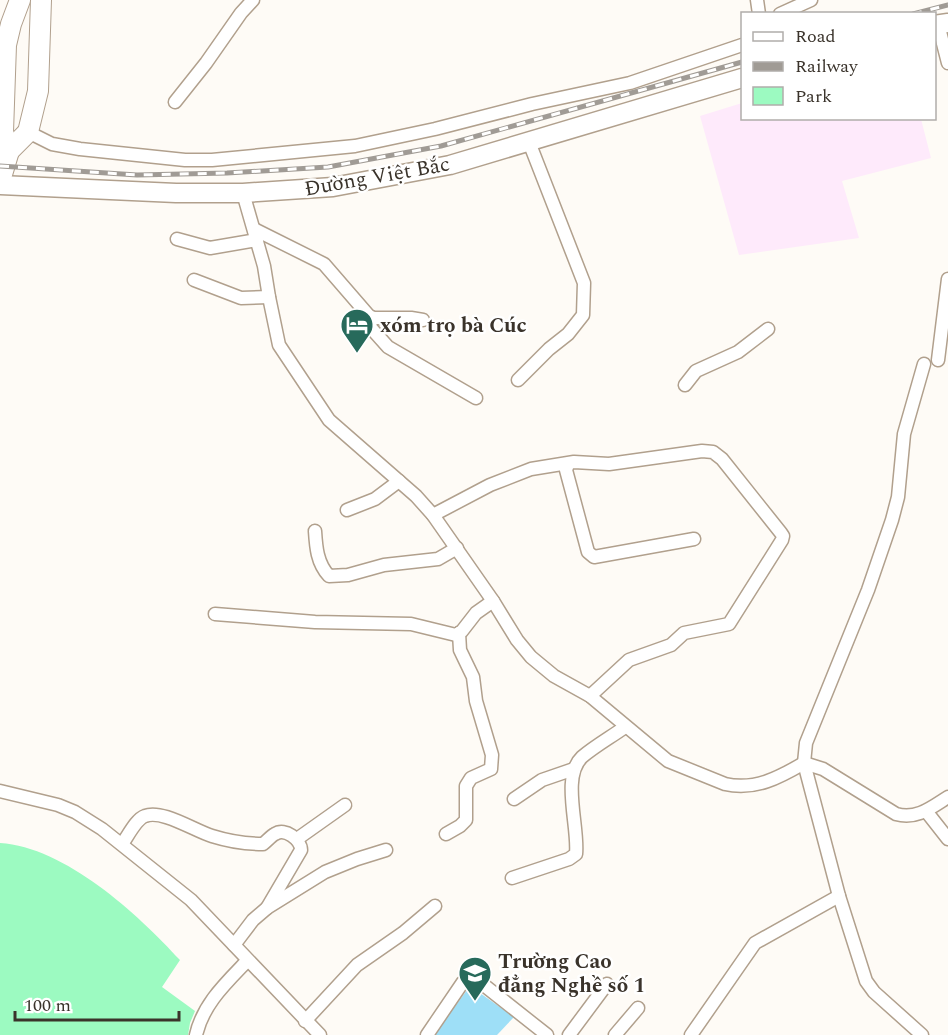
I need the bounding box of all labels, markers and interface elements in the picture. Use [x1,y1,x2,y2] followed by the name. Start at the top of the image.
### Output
[741,12,936,120] legend
[795,23,836,50] text: Road
[795,53,859,80] text: Railway
[795,83,832,110] text: Park
[302,148,453,206] street label: Đường Việt Bắc
[339,307,375,354] hotel icon: xóm trọ bà Cúc
[380,310,527,342] place label: xóm trọ bà Cúc
[498,946,645,1002] place label: Trường Cao đẳng Nghề số 1
[457,955,493,1002] school or university icon: Trường Cao đẳng Nghề số 1
[15,984,178,1022] scale bar
[24,992,71,1019] text: 100 m

